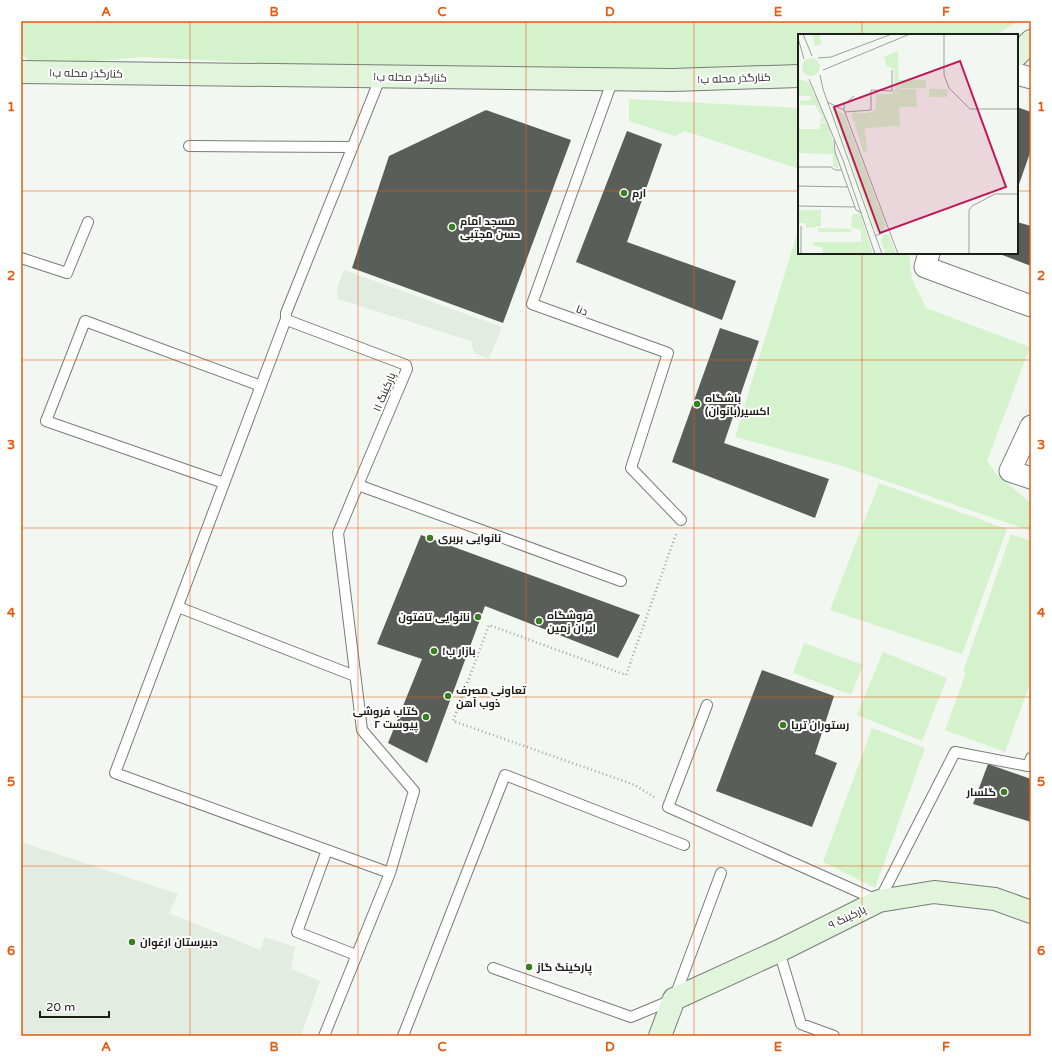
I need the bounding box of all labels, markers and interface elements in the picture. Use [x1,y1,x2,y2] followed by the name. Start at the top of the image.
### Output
[101,4,111,20] text: A
[269,4,279,20] text: B
[437,4,447,20] text: C
[605,4,615,20] text: D
[774,4,782,20] text: E
[942,4,950,20] text: F
[798,34,1018,254] inset map
[49,66,123,81] street label: کنارگذر محله ب۱
[373,70,447,85] street label: کنارگذر محله ب۱
[697,71,771,86] street label: کنارگذر محله ب۱
[7,99,15,115] text: 1
[1037,99,1045,115] text: 1
[632,187,646,201] place label: ارم
[619,188,629,198] marker: ارم
[460,215,520,241] place label: مسجد امام حسن مجتبی
[447,222,457,232] marker: مسجد امام حسن مجتبی
[7,268,15,284] text: 2
[1037,268,1045,284] text: 2
[574,302,589,319] street label: دنا
[370,371,398,414] street label: پارکینگ ۱۱
[705,392,770,419] place label: باشگاه اکسیر(بانوان)
[692,399,702,409] marker: باشگاه اکسیر(بانوان)
[7,437,15,453] text: 3
[1037,437,1045,453] text: 3
[438,532,501,546] place label: نانوایی بربری
[425,533,435,543] marker: نانوایی بربری
[7,605,16,621] text: 4
[1037,605,1046,621] text: 4
[547,609,596,635] place label: فروشگاه ایران زمین
[398,611,470,625] place label: نانوایی تافتون
[473,612,483,622] marker: نانوایی تافتون
[534,616,544,626] marker: فروشگاه ایران زمین
[442,645,476,658] place label: بازار ب۱
[429,646,439,656] marker: بازار ب۱
[456,684,527,711] place label: تعاونی مصرف ذوب آهن
[443,691,453,701] marker: تعاونی مصرف ذوب آهن
[353,705,418,733] place label: کتاب فروشی پیوست ۲
[421,712,431,722] marker: کتاب فروشی پیوست ۲
[791,719,849,733] place label: رستوران تریا
[778,720,788,730] marker: رستوران تریا
[7,774,15,790] text: 5
[1037,774,1045,790] text: 5
[965,786,996,799] place label: گلسار
[999,787,1009,797] marker: گلسار
[826,903,868,932] street label: پارکینگ ۹
[140,936,218,950] place label: دبیرستان ارغوان
[127,937,137,947] marker: دبیرستان ارغوان
[7,943,15,959] text: 6
[1037,943,1045,959] text: 6
[536,961,592,976] place label: پارکینگ گاز
[524,962,534,972] marker: پارکینگ گاز
[40,993,109,1019] scale bar
[46,1000,75,1014] text: 20 m
[101,1039,111,1055] text: A
[269,1039,279,1055] text: B
[437,1039,447,1055] text: C
[605,1039,615,1055] text: D
[774,1039,782,1055] text: E
[942,1039,950,1055] text: F

